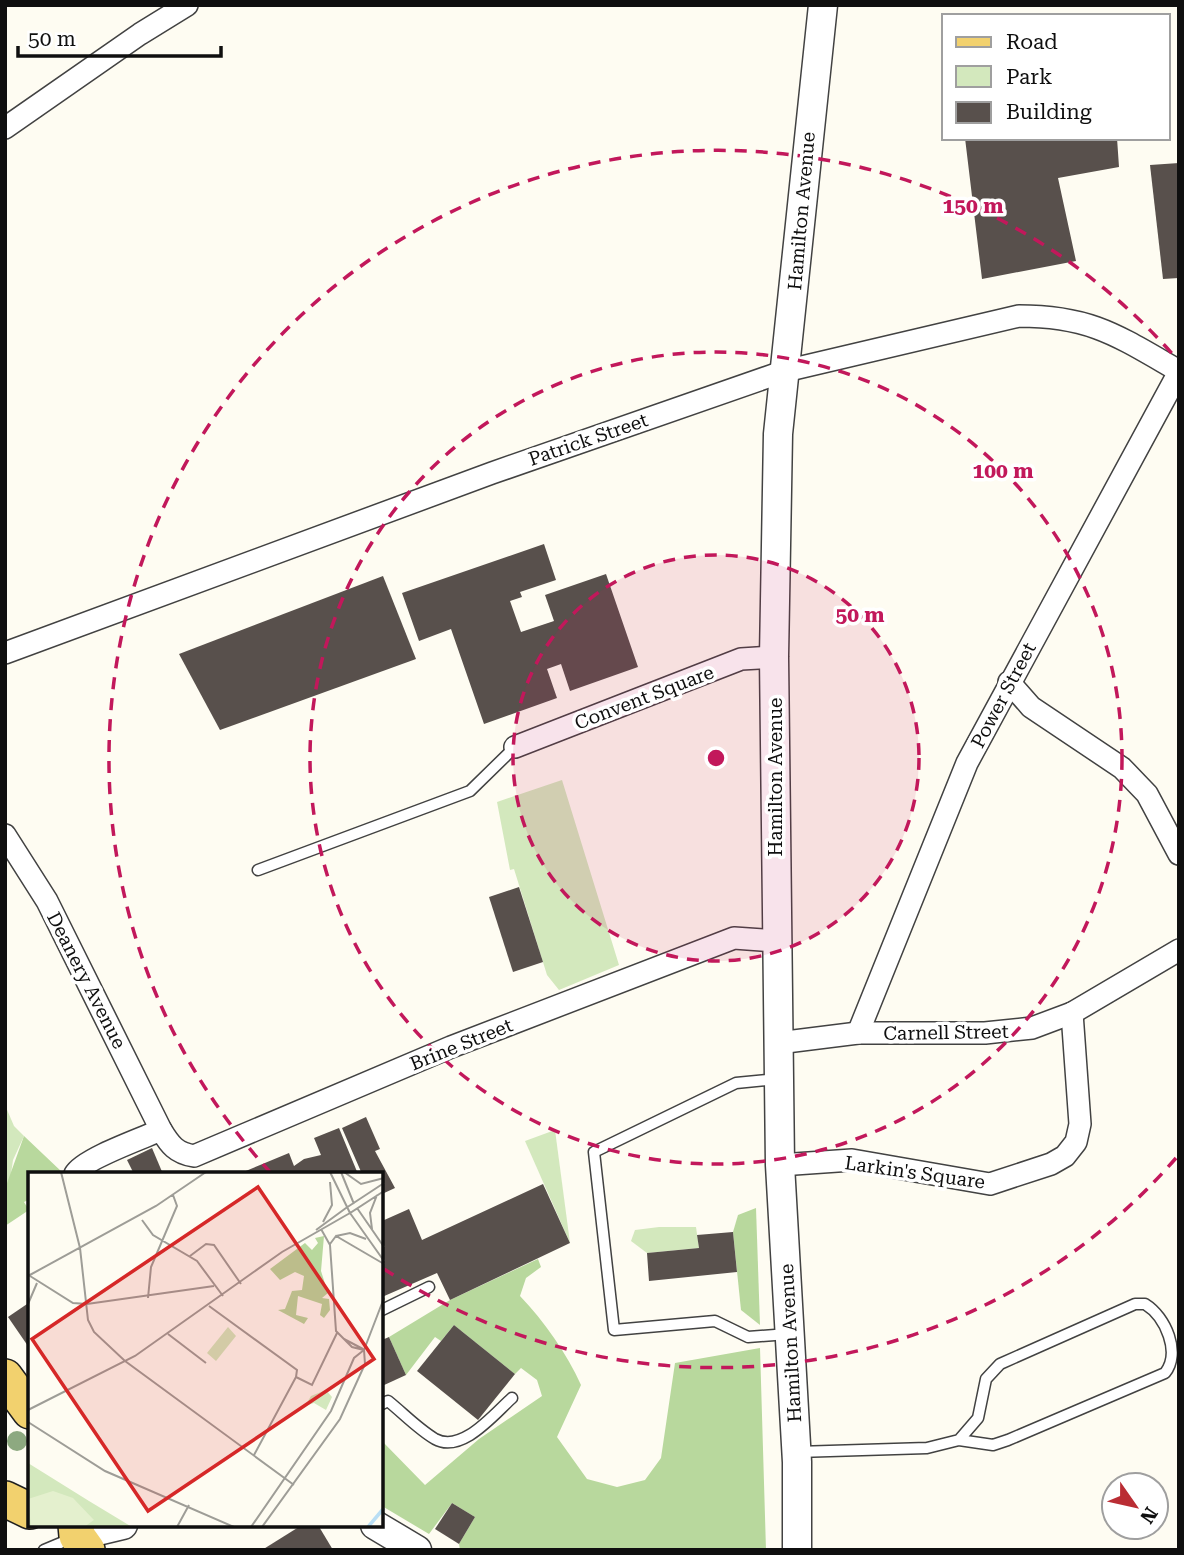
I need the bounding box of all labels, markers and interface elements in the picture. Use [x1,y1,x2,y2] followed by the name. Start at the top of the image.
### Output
[18,14,220,58] scale bar
[942,14,1170,140] legend
[28,27,76,51] text: 50 m
[1006,30,1058,54] text: Road
[1006,65,1052,89] text: Park
[1006,100,1092,124] text: Building
[783,131,820,291] street label: Hamilton Avenue
[943,194,1003,218] text: 150 m
[525,408,651,471] street label: Patrick Street
[973,459,1033,483] text: 100 m
[835,603,885,627] text: 50 m
[966,639,1041,752] street label: Power Street
[571,660,717,735] street label: Convent Square
[764,698,787,856] street label: Hamilton Avenue
[704,746,728,770] centre of rings
[42,908,131,1052] street label: Deanery Avenue
[407,1013,516,1075] street label: Brine Street
[883,1020,1009,1045] street label: Carnell Street
[843,1151,987,1194] street label: Larkin's Square
[28,1172,383,1527] inset map
[775,1263,806,1423] street label: Hamilton Avenue
[1100,1471,1170,1541] north arrow
[1135,1503,1162,1528] text: N

